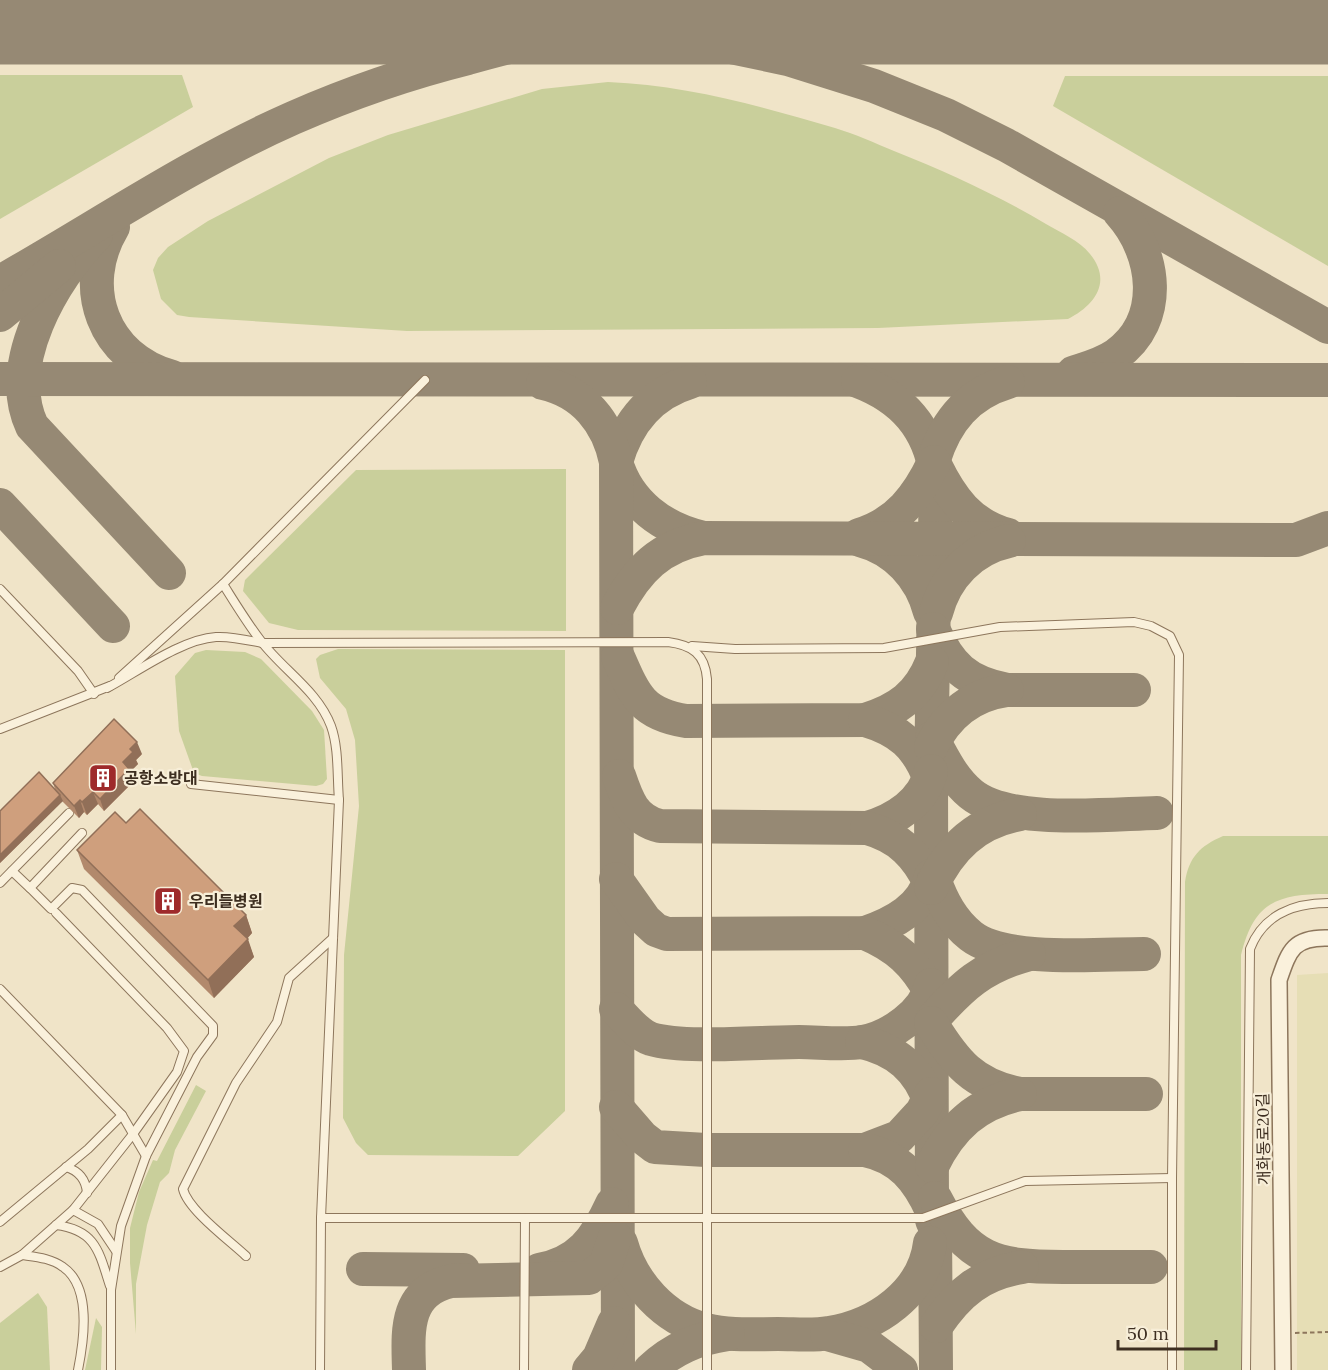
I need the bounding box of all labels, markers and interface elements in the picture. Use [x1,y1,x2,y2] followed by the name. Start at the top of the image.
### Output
[87,762,119,794] building icon: 공항소방대
[124,768,198,788] place label: 공항소방대
[152,885,184,917] building icon: 우리들병원
[189,891,263,911] place label: 우리들병원
[1252,1093,1274,1185] street label: 개화동로20길
[1118,1313,1216,1351] scale bar
[1127,1322,1169,1345] text: 50 m

